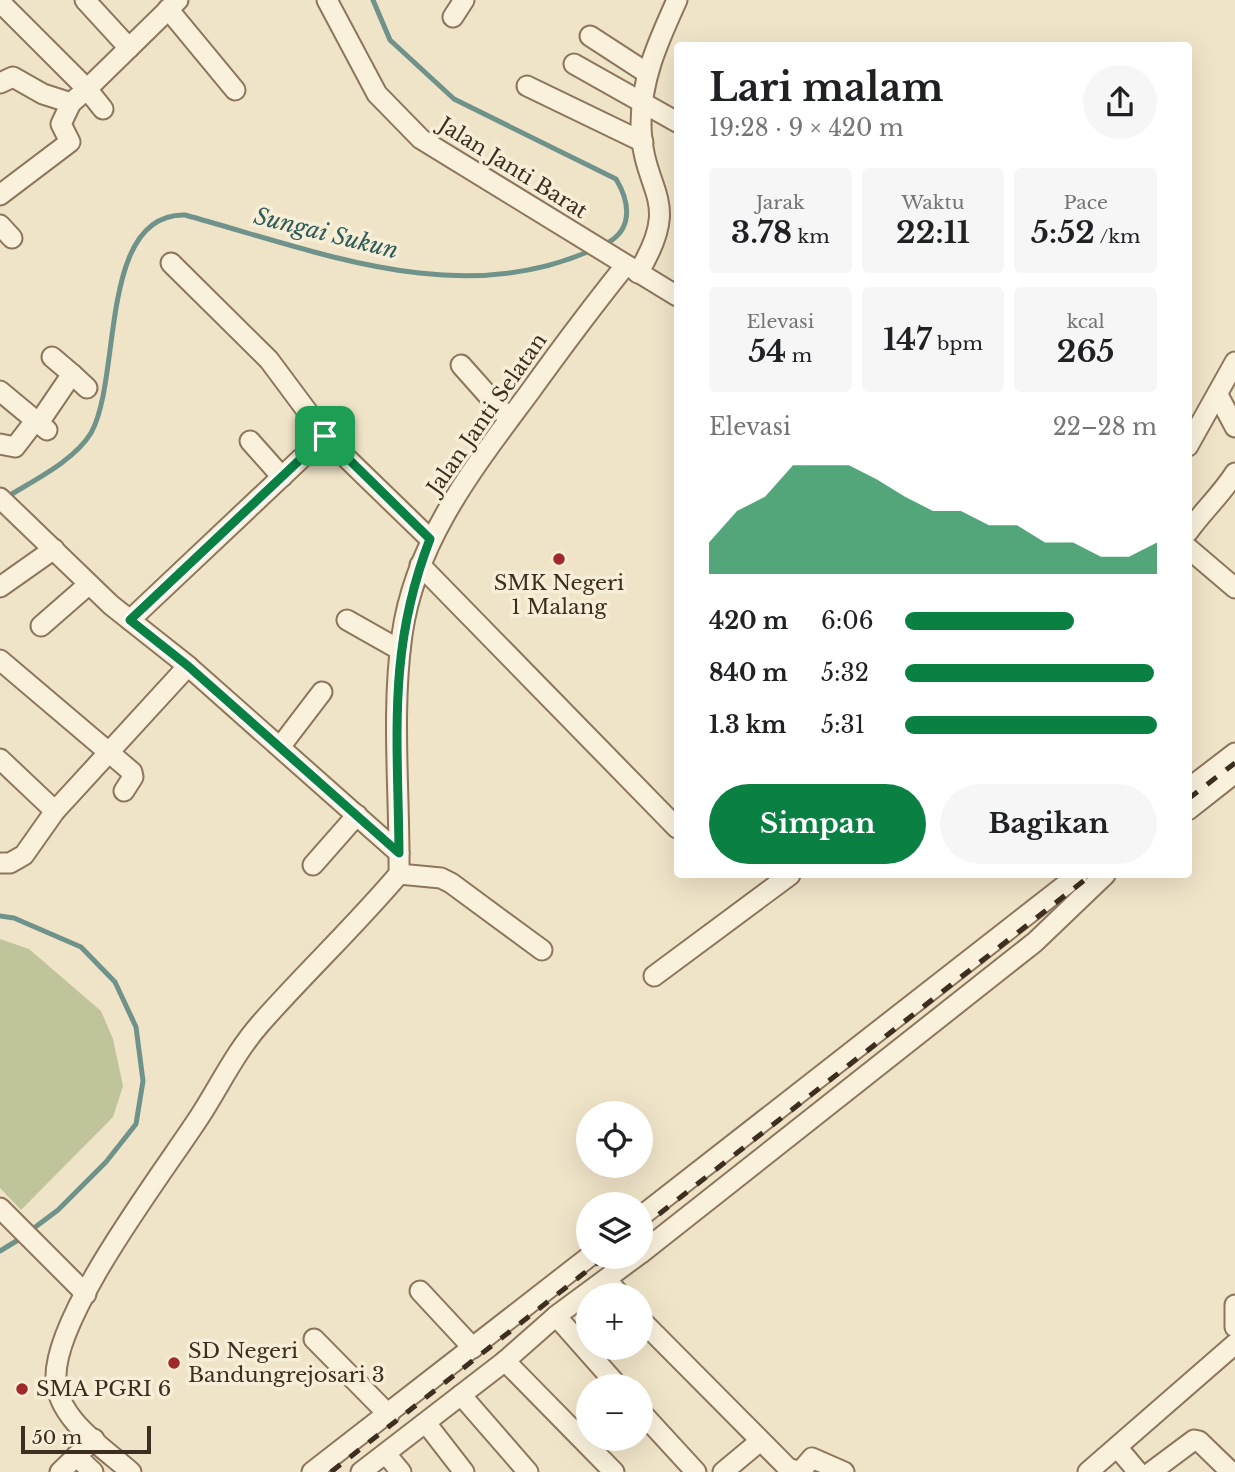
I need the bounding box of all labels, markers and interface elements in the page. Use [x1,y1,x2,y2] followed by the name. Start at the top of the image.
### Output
[709,64,943,111] text: Lari malam
[1083,65,1157,139] button: share
[431,110,592,224] street label: Jalan Janti Barat
[709,114,904,142] text: 19:28 · 9 × 420 m
[756,191,805,214] text: Jarak
[902,191,964,214] text: Waktu
[1063,191,1108,214] text: Pace
[251,202,401,264] water label: Sungai Sukun
[731,214,792,251] text: 3.78
[896,214,970,251] text: 22:11
[1031,214,1095,251] text: 5:52
[792,225,830,248] text: km
[1095,225,1140,248] text: /km
[747,310,814,333] text: Elevasi
[1067,310,1105,333] text: kcal
[883,321,932,358] text: 147
[420,328,552,502] street label: Jalan Janti Selatan
[932,332,983,355] text: bpm
[749,333,786,370] text: 54
[1057,333,1114,370] text: 265
[786,344,812,367] text: m
[295,406,355,466] pin
[709,413,791,441] text: Elevasi
[1053,413,1157,441] text: 22–28 m
[306,417,344,455] icon: arrive
[551,551,567,567] marker: SMK Negeri 1 Malang
[494,570,624,620] place label: SMK Negeri 1 Malang
[709,607,788,635] text: 420 m
[821,607,874,635] text: 6:06
[709,659,788,687] text: 840 m
[821,659,869,687] text: 5:32
[709,711,787,739] text: 1.3 km
[821,711,865,739] text: 5:31
[709,784,926,864] button: Simpan
[940,784,1157,864] button: Bagikan
[576,1101,653,1451] map controls
[576,1101,653,1178] button: locate
[576,1192,653,1269] button: layers
[576,1283,653,1360] button: +
[188,1338,385,1388] place label: SD Negeri Bandungrejosari 3
[166,1355,182,1371] marker: SD Negeri Bandungrejosari 3
[576,1374,653,1451] button: −
[36,1376,171,1402] place label: SMA PGRI 6
[14,1381,30,1397] marker: SMA PGRI 6
[21,1423,150,1455] scale bar
[32,1426,82,1449] text: 50 m

